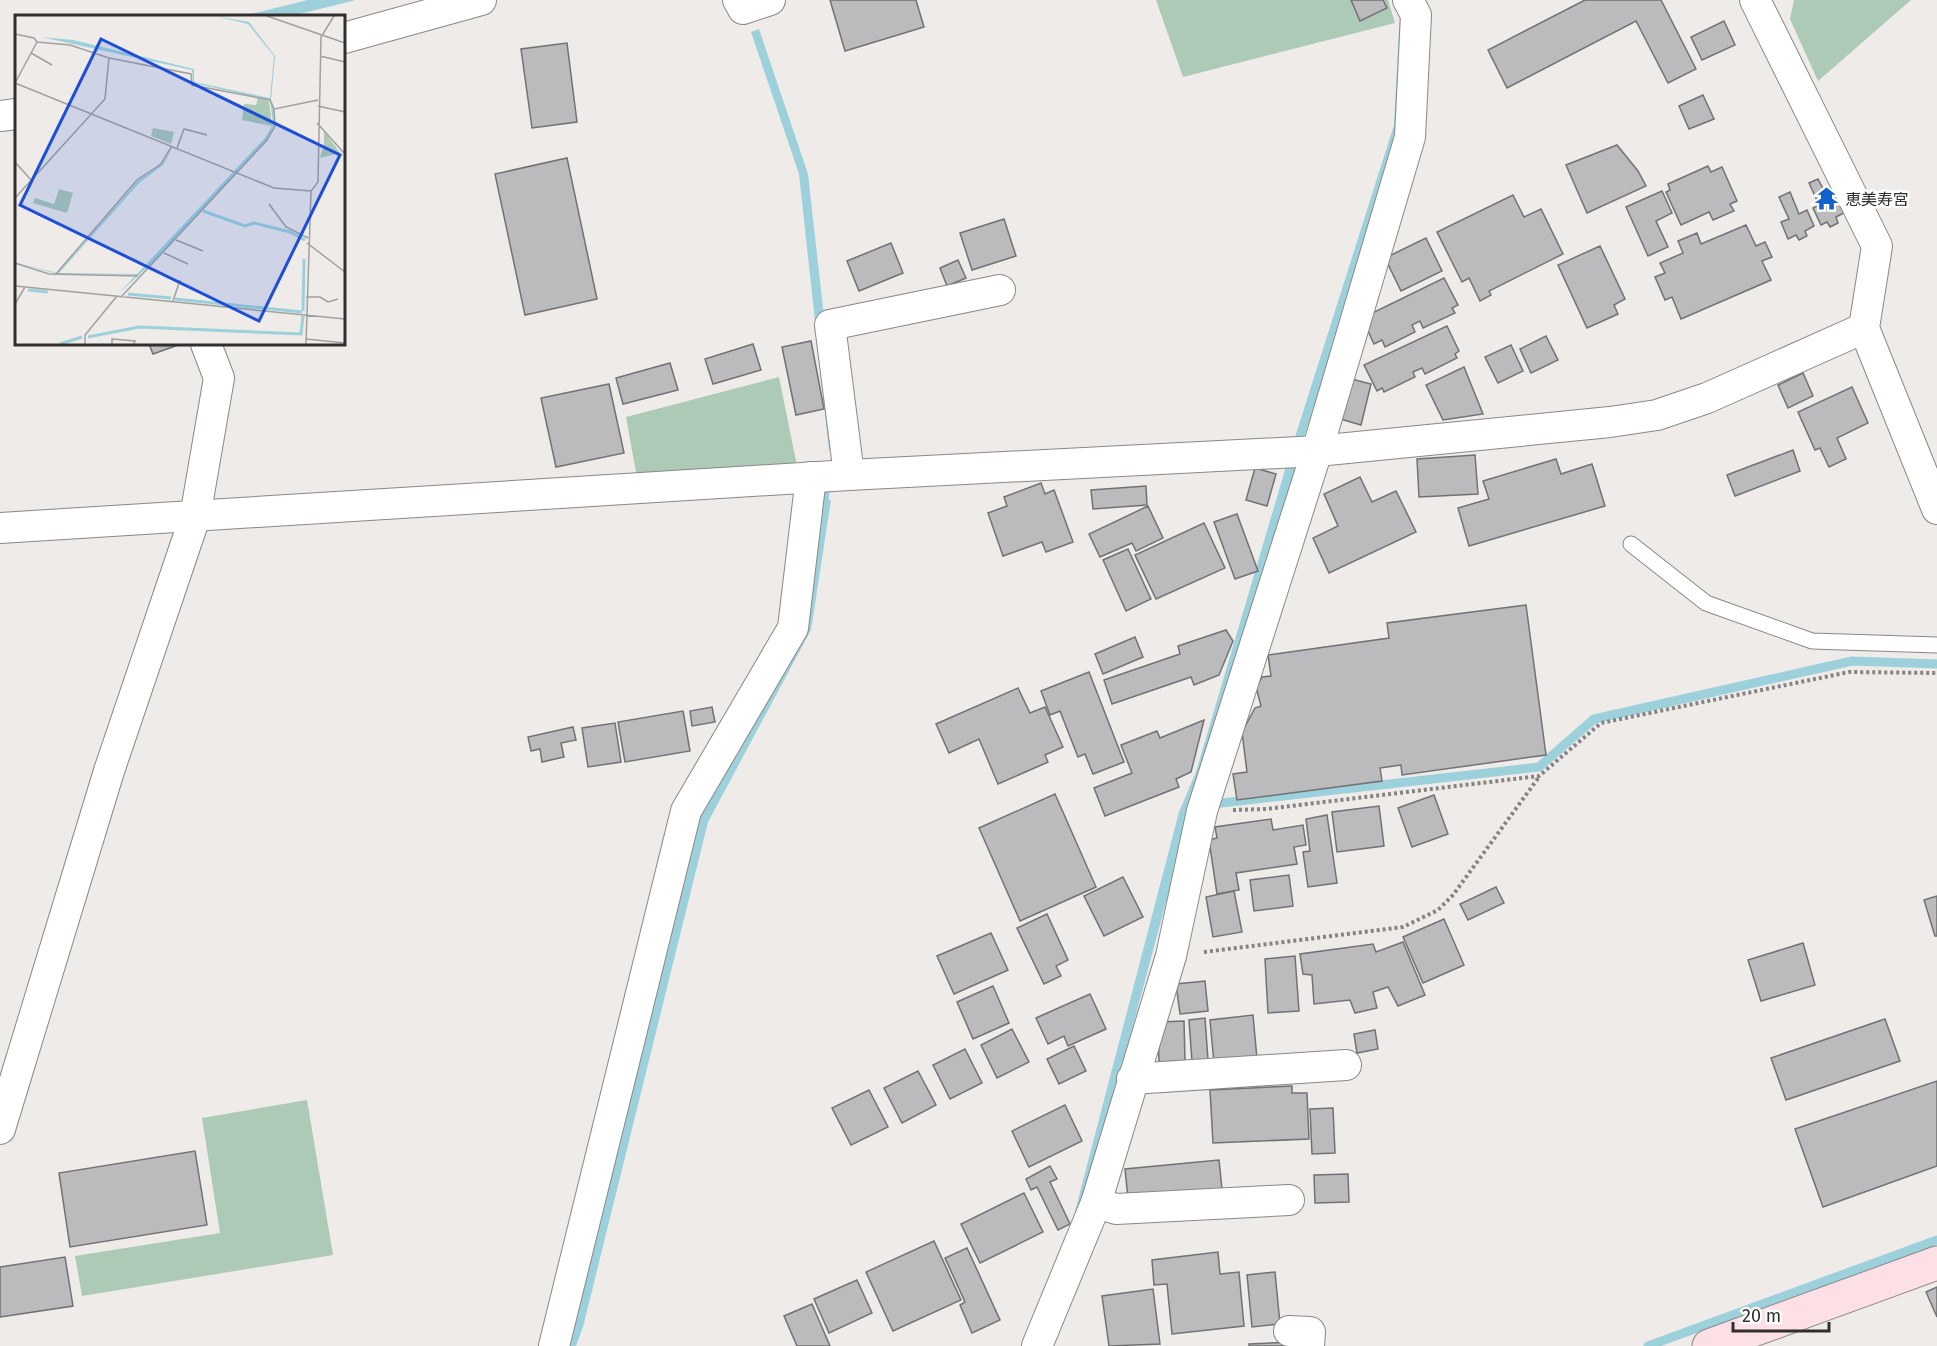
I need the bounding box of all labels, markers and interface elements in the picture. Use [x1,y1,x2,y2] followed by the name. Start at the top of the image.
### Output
[15,15,345,345] inset map
[1814,186,1840,212] temple icon: 恵美寿宮
[1845,190,1909,209] place label: 恵美寿宮
[1733,1295,1829,1333] scale bar
[1742,1305,1781,1327] text: 20 m

